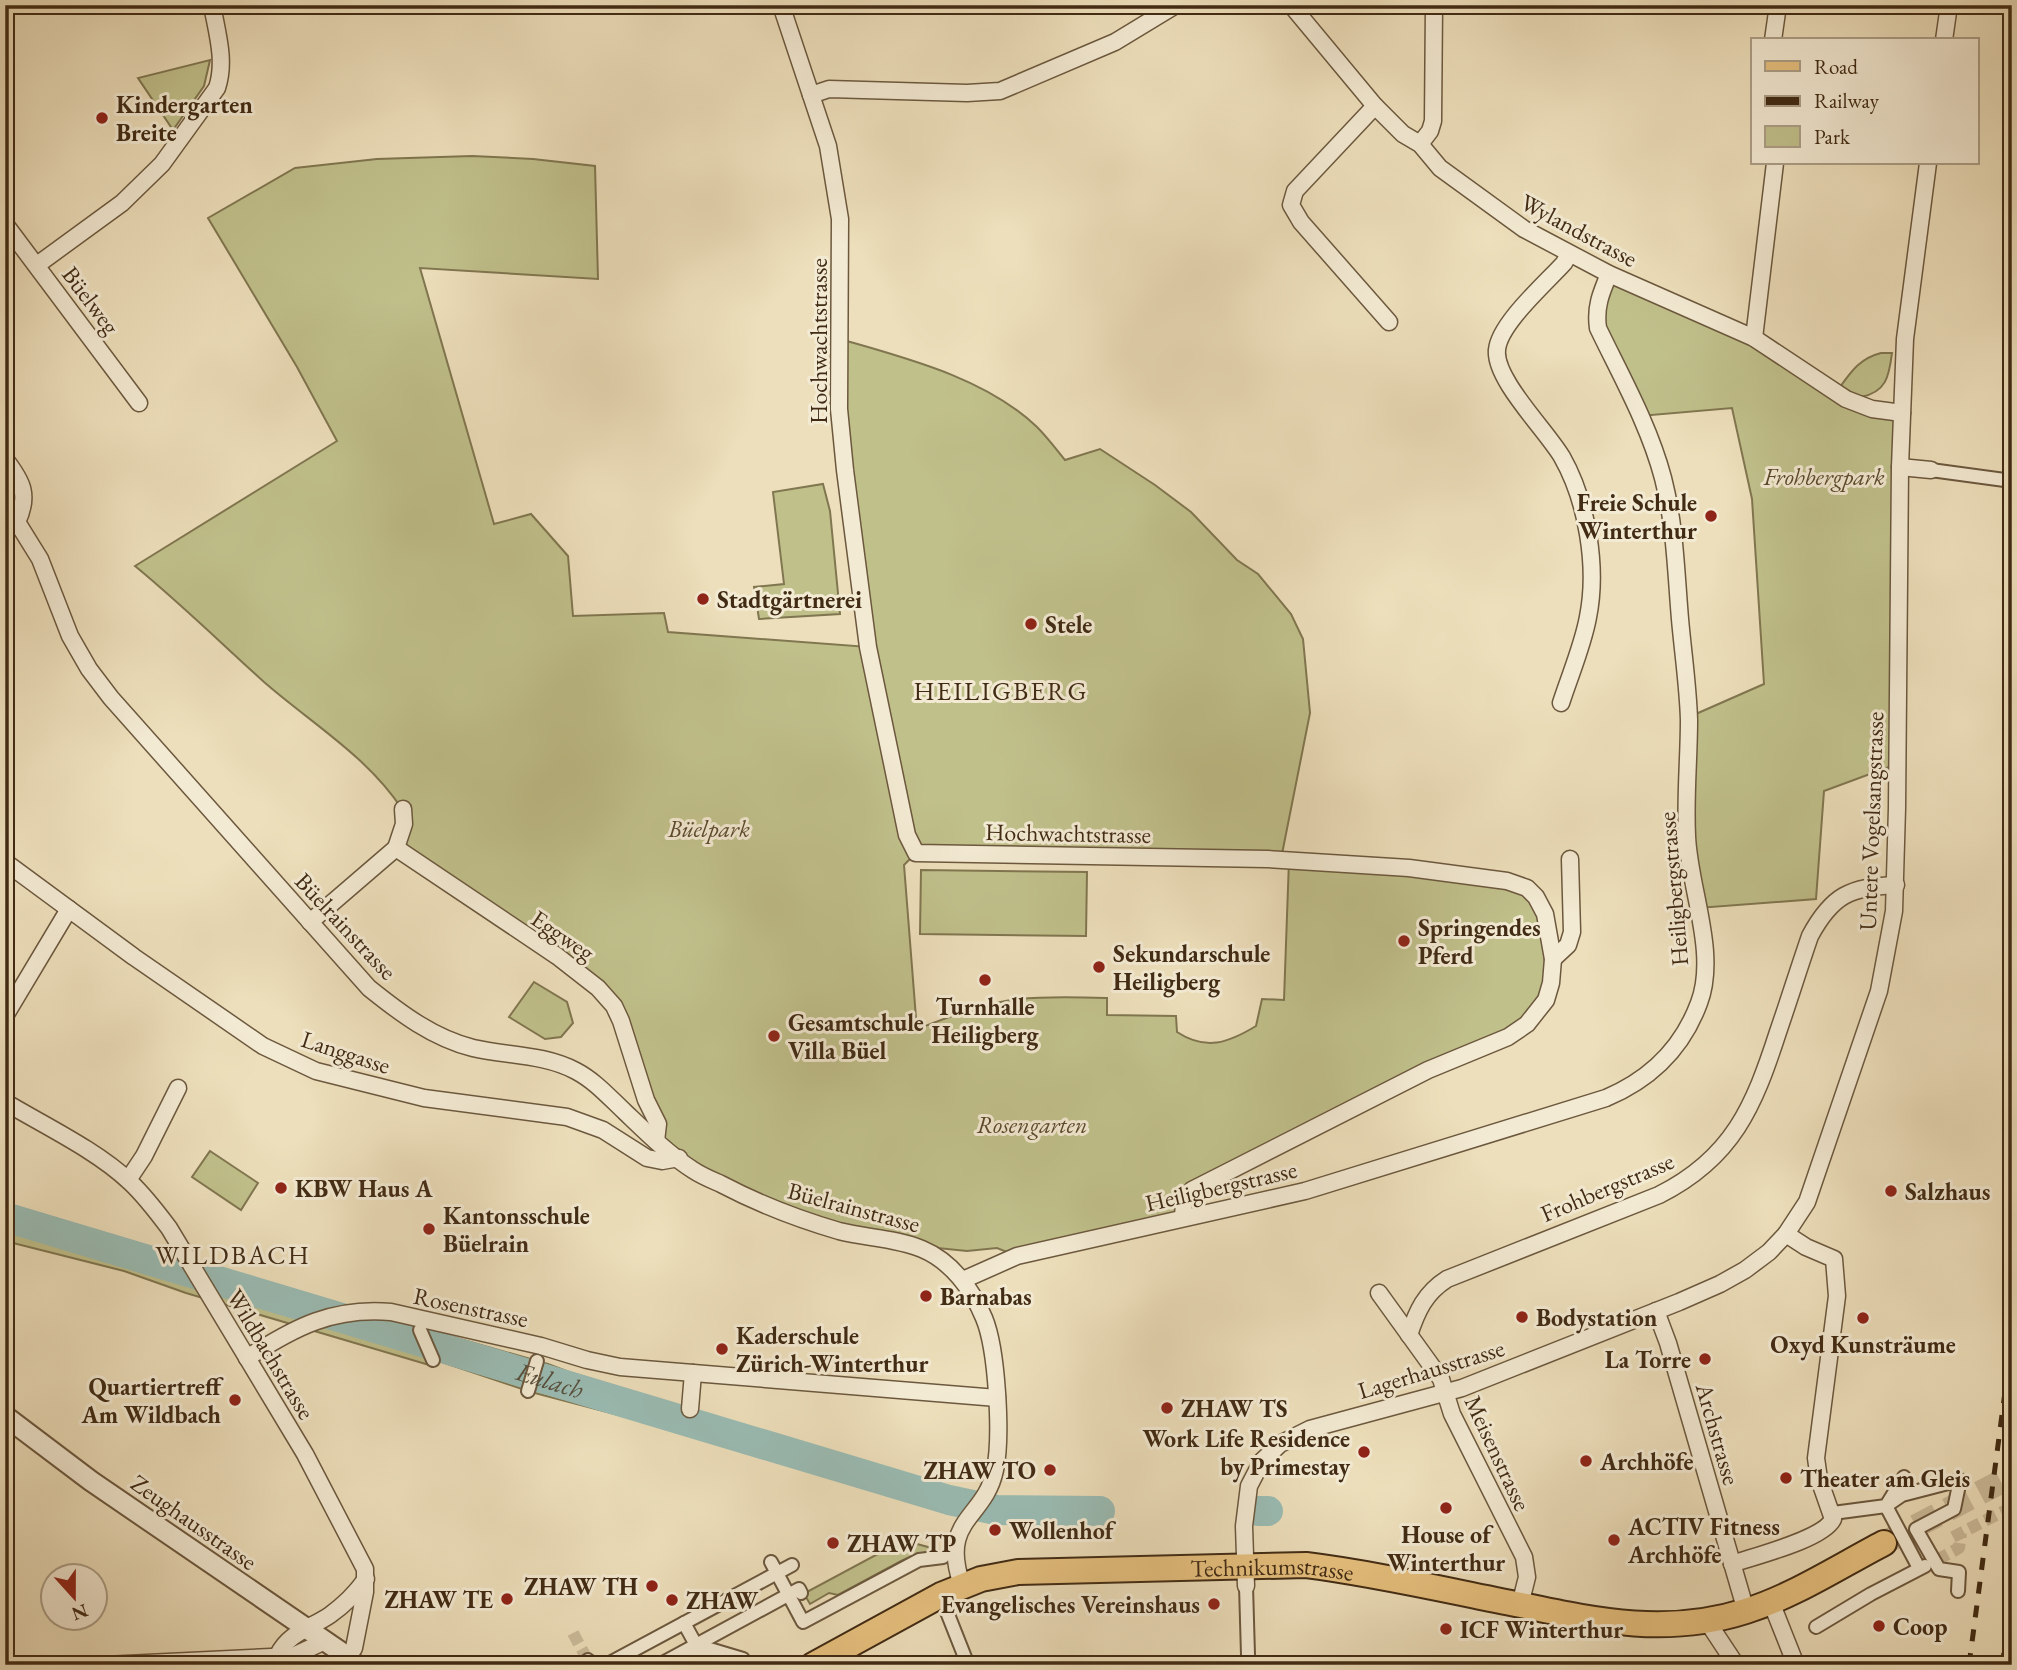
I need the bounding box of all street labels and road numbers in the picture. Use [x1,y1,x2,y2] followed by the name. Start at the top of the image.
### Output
[1515,186,1643,274] street label: Wylandstrasse
[803,258,834,424] street label: Hochwachtstrasse
[55,260,127,341] street label: Büelweg
[1852,711,1890,931] street label: Untere Vogelsangstrasse
[1651,811,1695,967] street label: Heiligbergstrasse
[985,816,1151,850] street label: Hochwachtstrasse
[288,866,404,986] street label: Büelrainstrasse
[525,903,601,968] street label: Eggweg
[298,1023,394,1081] street label: Langgasse
[1536,1145,1678,1229] street label: Frohbergstrasse
[1142,1153,1300,1219] street label: Heiligbergstrasse
[784,1174,924,1240] street label: Büelrainstrasse
[411,1280,531,1334] street label: Rosenstrasse
[220,1283,322,1425] street label: Wildbachstrasse
[1354,1332,1508,1406] street label: Lagerhausstrasse
[1688,1379,1747,1488] street label: Archstrasse
[1458,1390,1538,1516] street label: Meisenstrasse
[125,1467,263,1577] street label: Zeughausstrasse
[1190,1549,1356,1587] street label: Technikumstrasse

